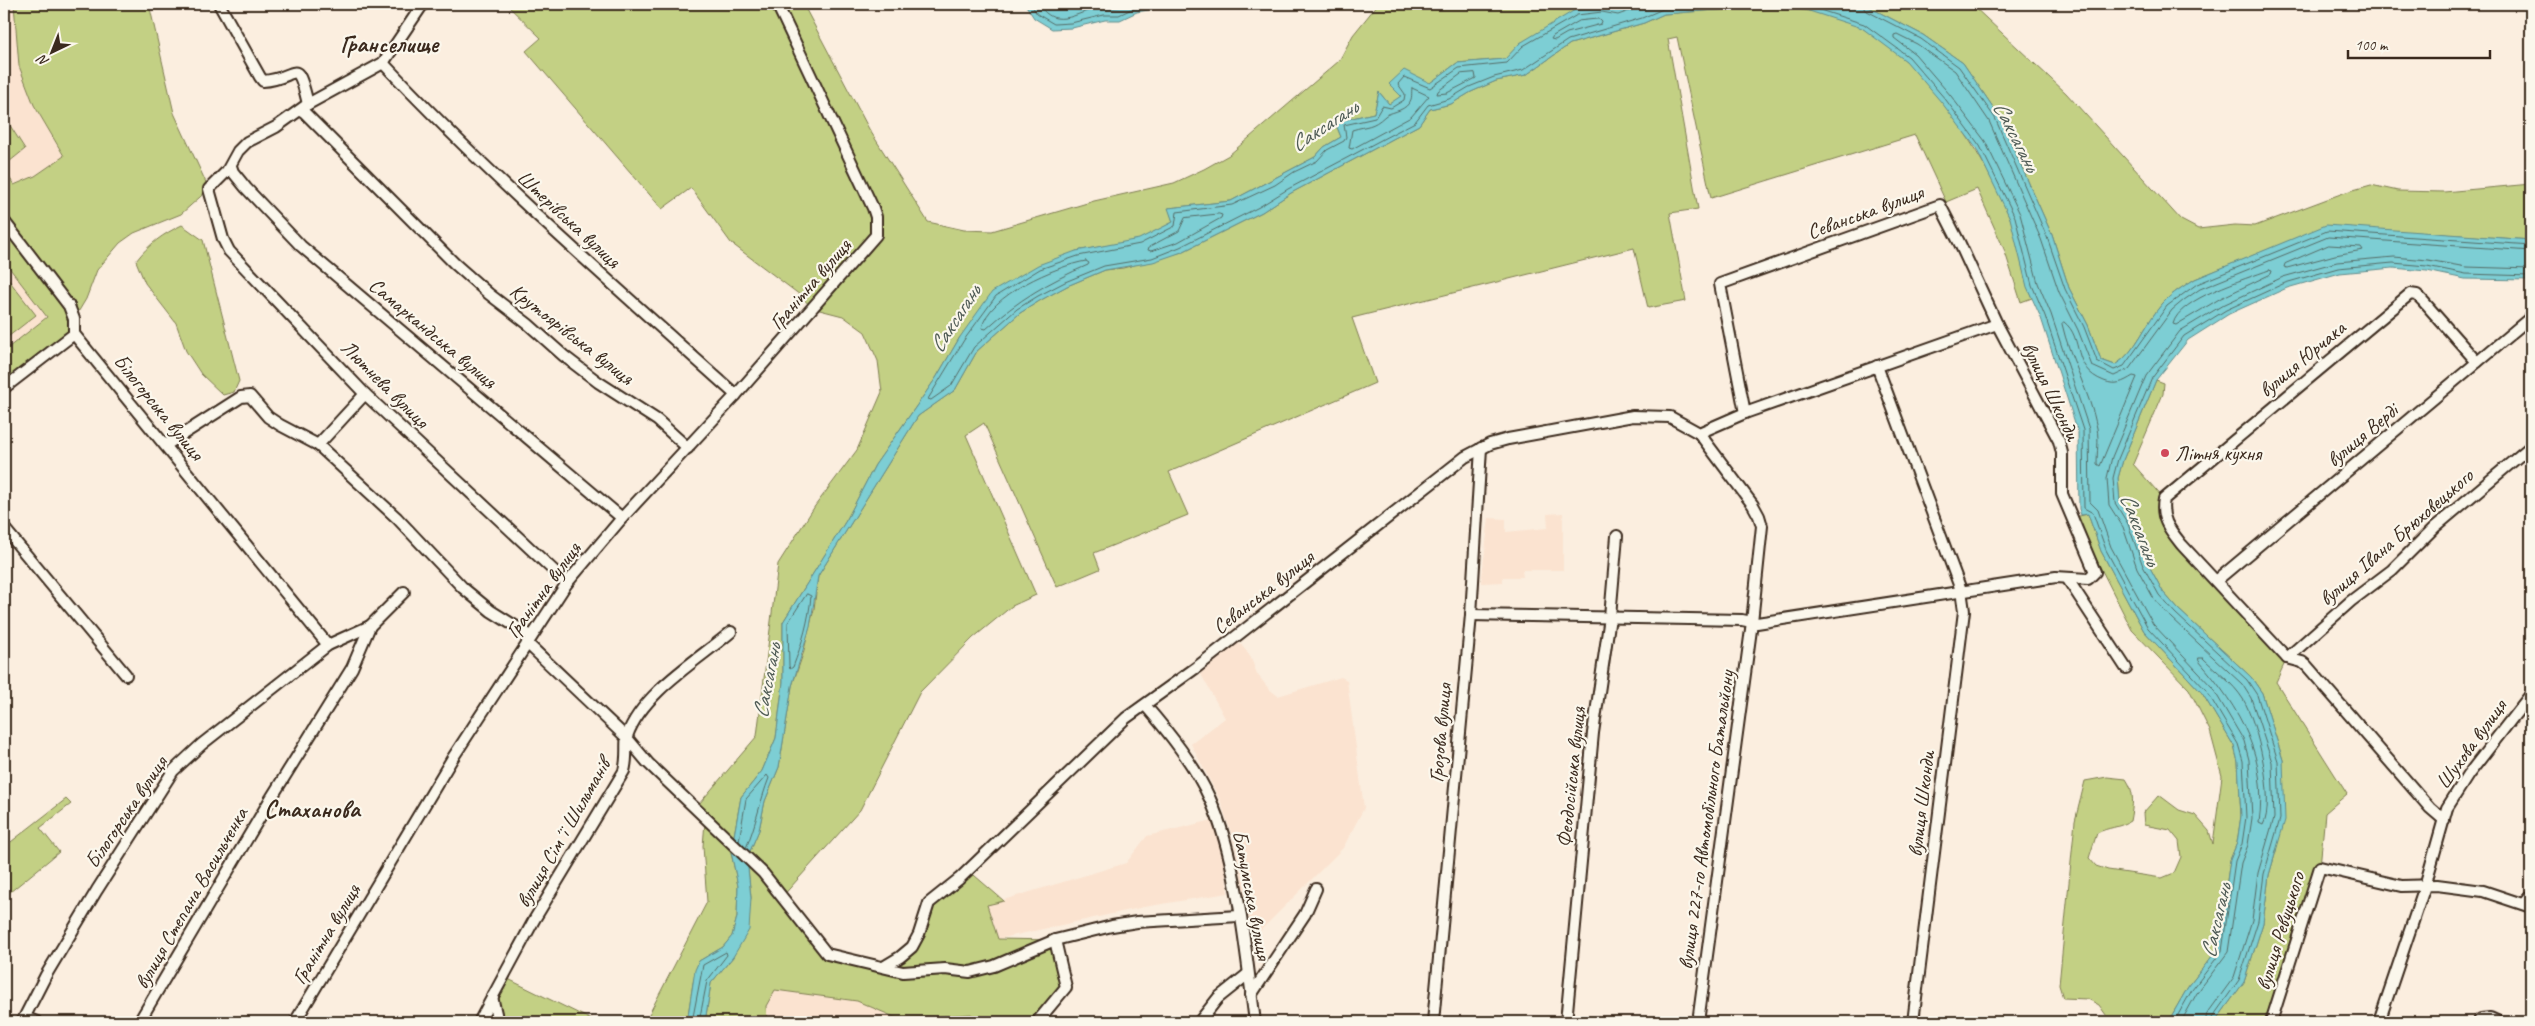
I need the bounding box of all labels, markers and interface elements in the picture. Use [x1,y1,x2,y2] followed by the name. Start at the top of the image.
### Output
[28,28,78,78] north arrow
[2348,28,2490,60] scale bar
[340,29,440,59] district label: Гранселище
[2355,36,2389,55] text: 100 m
[33,50,52,70] text: N
[1285,92,1366,158] water label: Саксагань
[1987,96,2047,178] water label: Саксагань
[512,164,627,275] street label: Штерівська вулиця
[1803,178,1928,245] street label: Севанська вулиця
[763,232,858,335] street label: Гранітна вулиця
[364,272,503,395] street label: Самаркандська вулиця
[505,277,640,391] street label: Крутоярівська вулиця
[923,277,989,358] water label: Саксагань
[2253,314,2352,403] street label: вулиця Юрчака
[335,334,436,435] street label: Лютнева вулиця
[2016,338,2087,446] street label: вулиця Шконди
[108,349,211,467] street label: Білогорська вулиця
[2321,396,2406,472] street label: вулиця Верді
[2175,440,2263,466] place label: Літня кухня
[2159,447,2171,459] marker: Літня кухня
[2313,462,2480,611] street label: вулиця Івана Брюховецького
[2114,489,2168,572] water label: Саксагань
[499,536,587,643] street label: Гранітна вулиця
[1207,543,1320,640] street label: Севанська вулиця
[746,639,788,720] water label: Саксагань
[1672,667,1740,971] street label: вулиця 227-го Автомобільного Батальйону
[1423,681,1457,783] street label: Грозова вулиця
[2430,693,2513,794] street label: Шухова вулиця
[1551,704,1591,849] street label: Феодосійська вулиця
[1902,748,1941,858] street label: вулиця Шконди
[79,750,174,873] street label: Білогорська вулиця
[510,750,619,912] street label: вулиця Сімʼї Шильманів
[264,794,362,824] district label: Стаханова
[128,801,255,994] street label: вулиця Степана Васильченка
[1227,828,1278,964] street label: Батумська вулиця
[2250,867,2311,993] street label: вулиця Ревуцького
[286,878,367,989] street label: Гранітна вулиця
[2194,878,2239,961] water label: Саксагань

